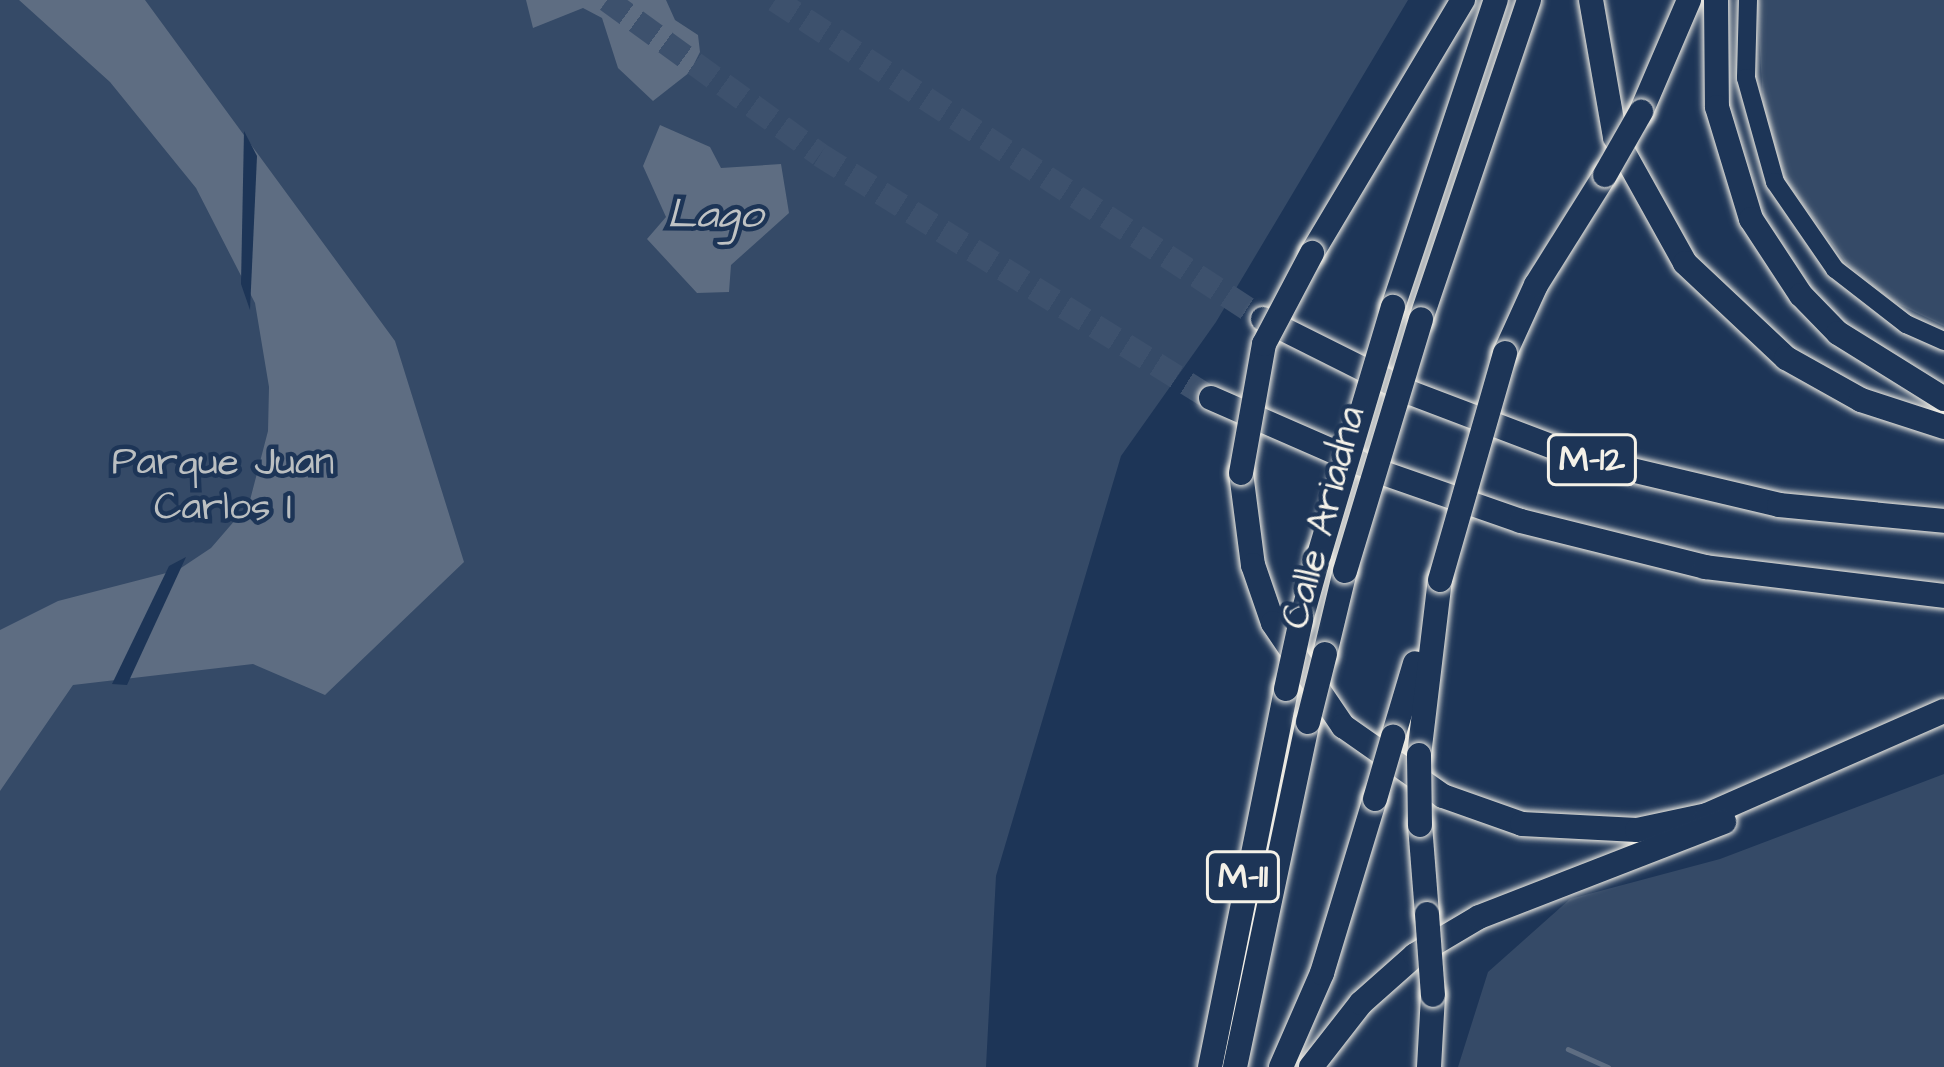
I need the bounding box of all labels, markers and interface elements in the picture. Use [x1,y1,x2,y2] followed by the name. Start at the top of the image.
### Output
[667,190,763,240] water label: Lago
[1273,402,1377,634] street label: Calle Ariadna
[1544,430,1640,490] road number: M-12
[112,441,334,532] park label: Parque Juan Carlos I
[1204,847,1282,907] road number: M-11

